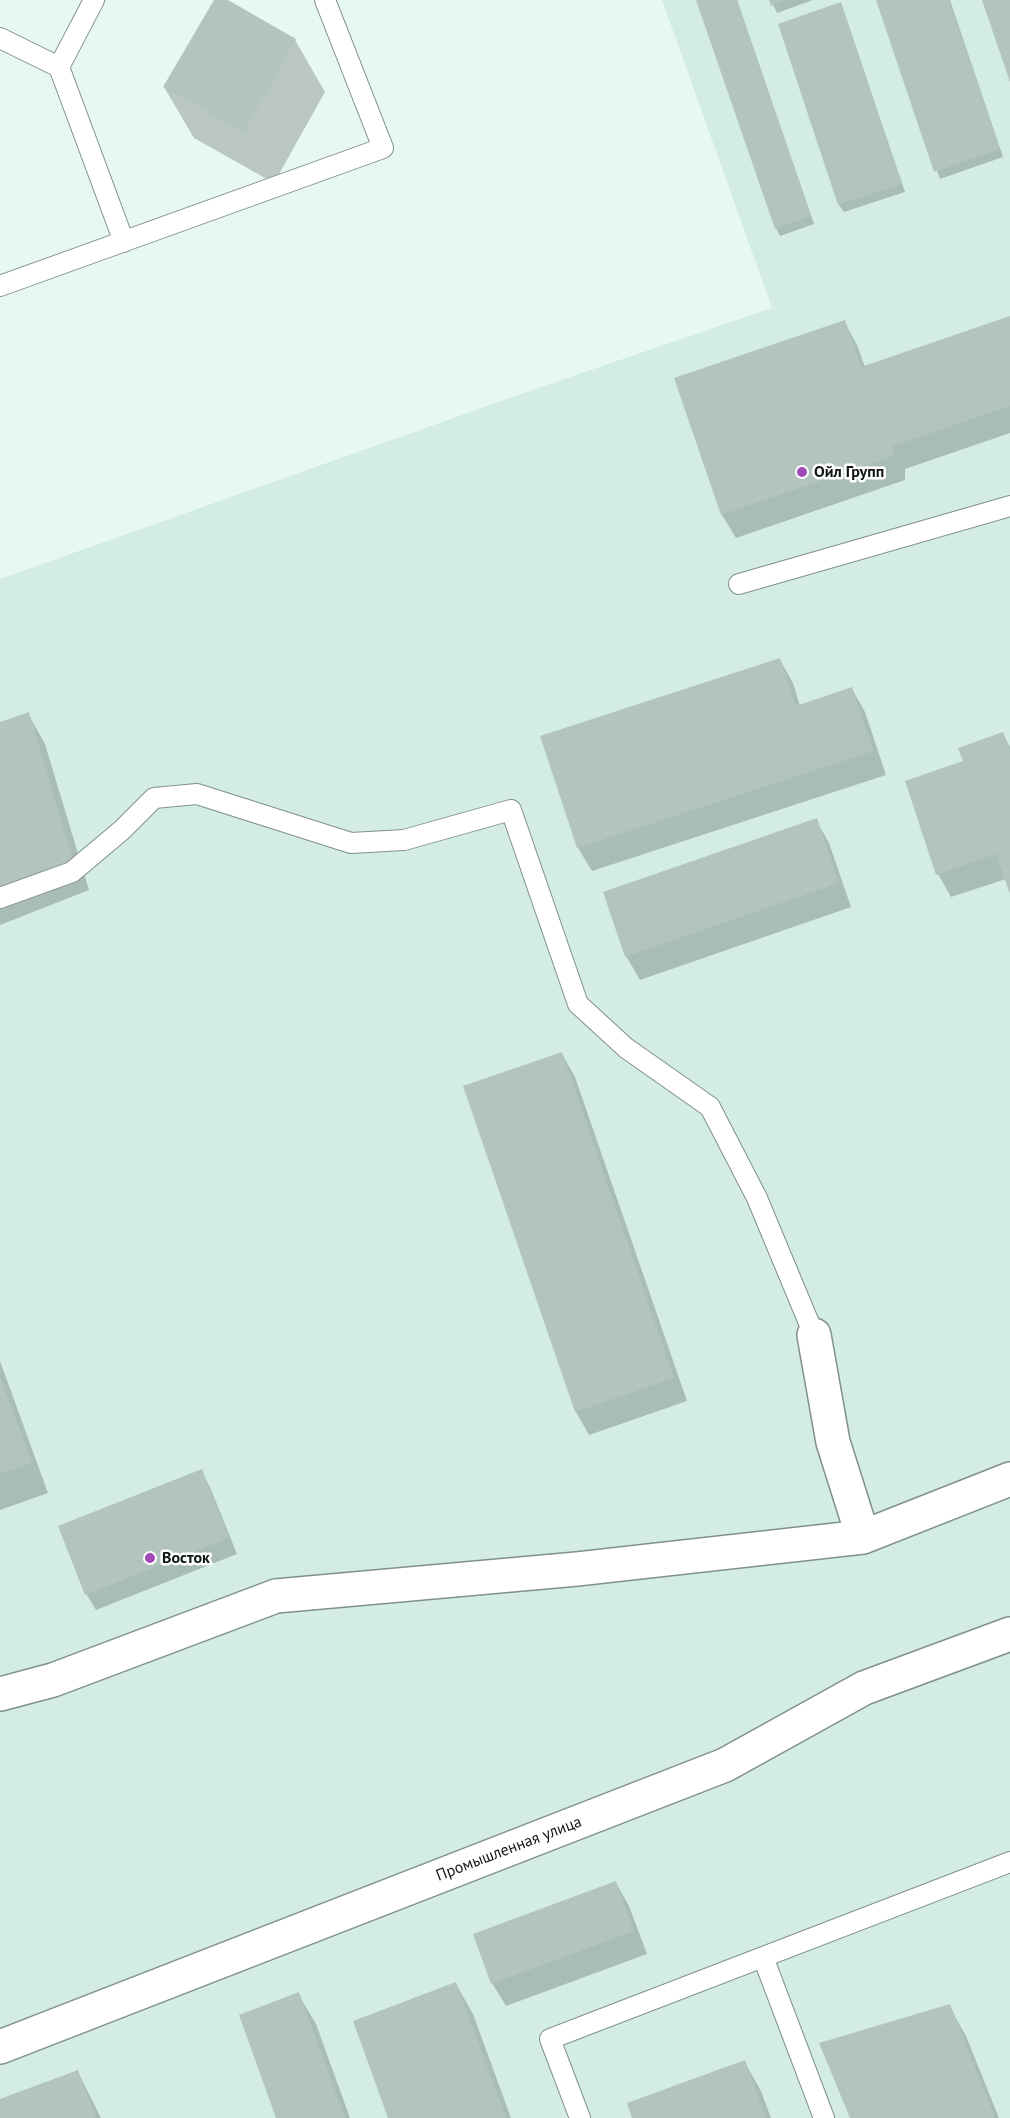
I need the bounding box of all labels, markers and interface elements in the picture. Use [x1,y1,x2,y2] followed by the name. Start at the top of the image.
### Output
[814,462,884,482] place label: Ойл Групп
[795,465,809,479] marker: Ойл Групп
[162,1548,210,1568] place label: Восток
[143,1551,157,1565] marker: Восток
[433,1812,585,1886] street label: Промышленная улица

